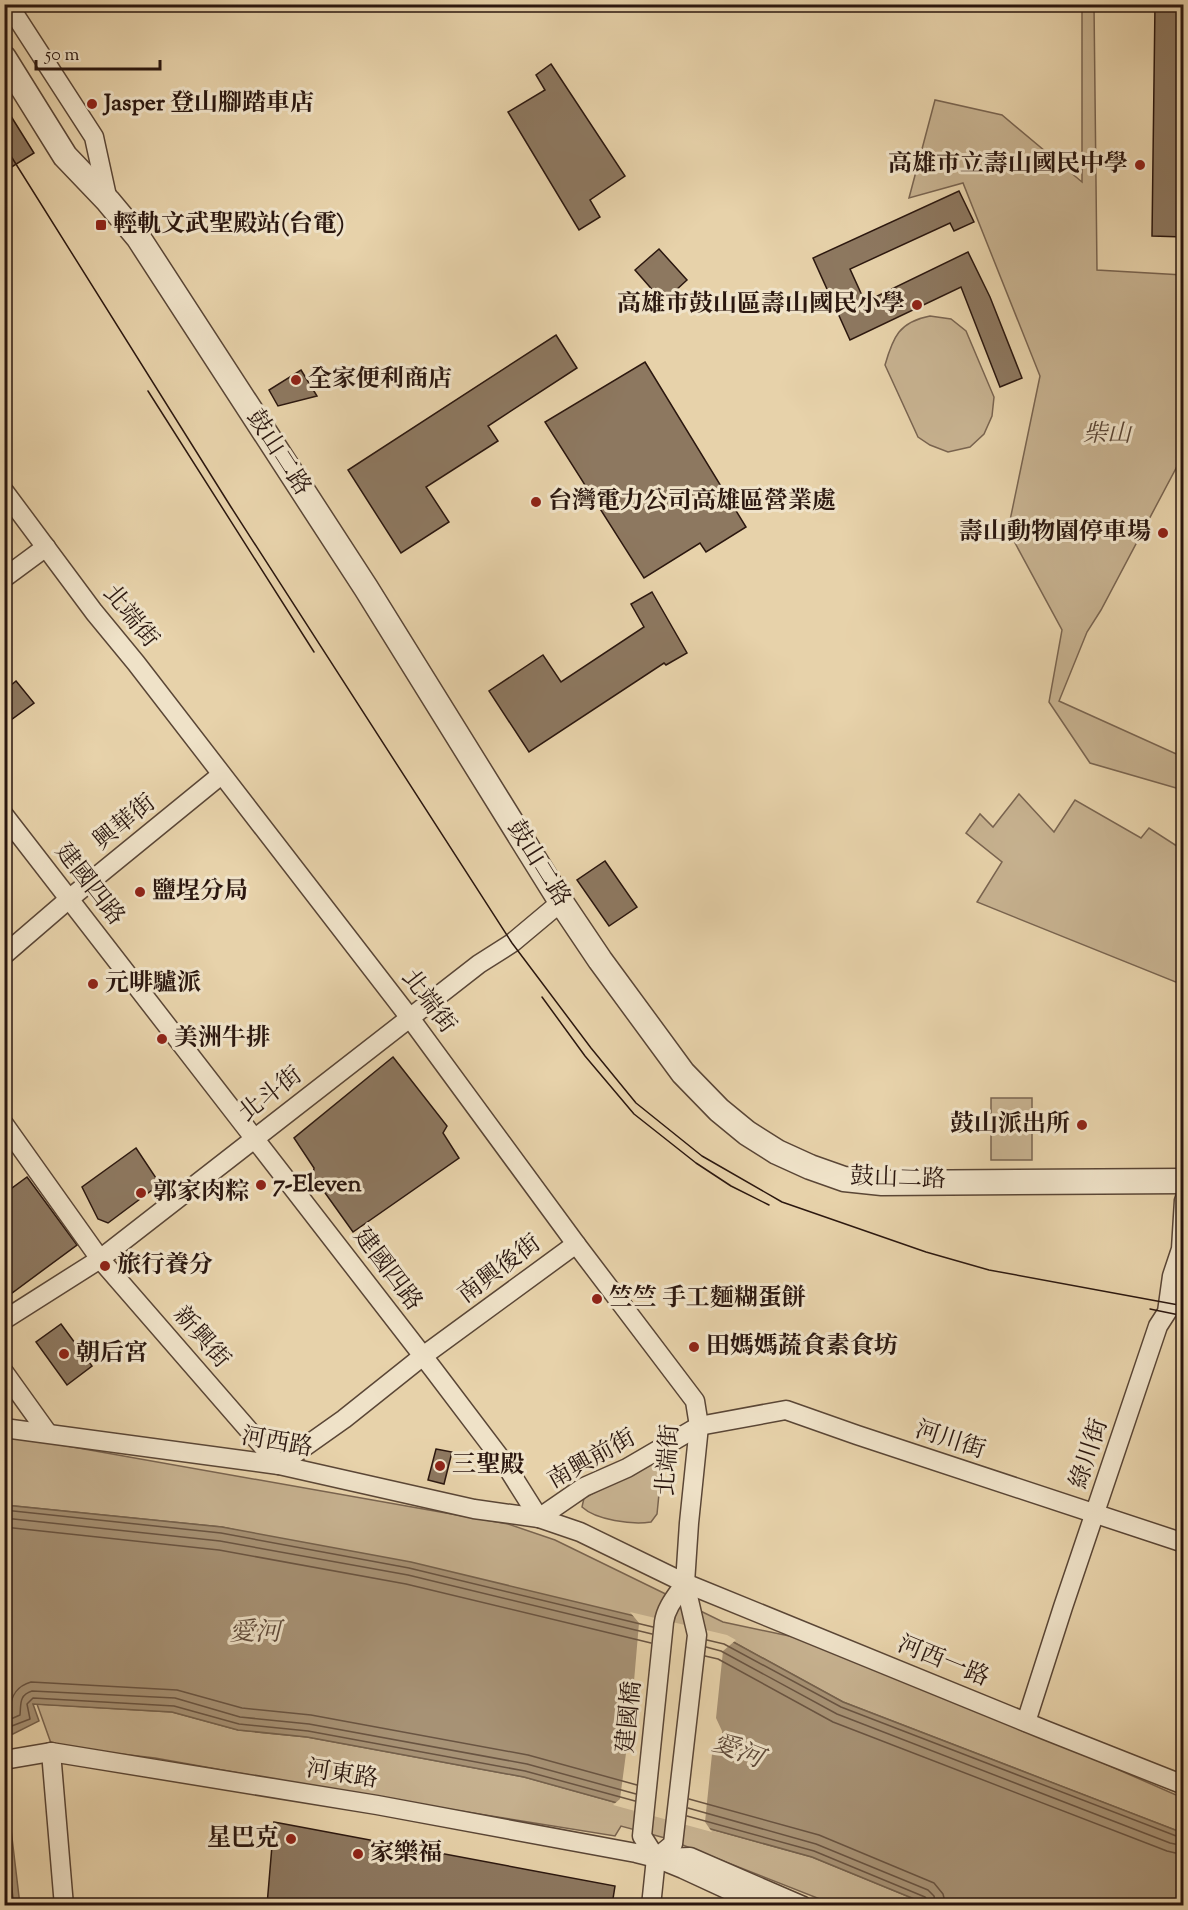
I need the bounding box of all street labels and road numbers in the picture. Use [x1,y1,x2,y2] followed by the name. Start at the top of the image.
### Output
[238,403,318,503] street label: 鼓山二路
[94,578,166,656] street label: 北端街
[86,787,164,859] street label: 興華街
[498,814,578,914] street label: 鼓山二路
[46,837,132,933] street label: 建國四路
[393,963,463,1041] street label: 北端街
[232,1059,310,1131] street label: 北斗街
[849,1160,947,1198] street label: 鼓山二路
[345,1221,429,1319] street label: 建國四路
[451,1228,549,1312] street label: 南興後街
[165,1300,237,1376] street label: 新興街
[911,1414,989,1468] street label: 河川街
[1063,1415,1117,1493] street label: 綠川街
[239,1420,315,1466] street label: 河西路
[542,1422,642,1498] street label: 南興前街
[650,1423,688,1497] street label: 北端街
[892,1628,994,1696] street label: 河西一路
[609,1679,651,1755] street label: 建國橋
[304,1753,380,1797] street label: 河東路

